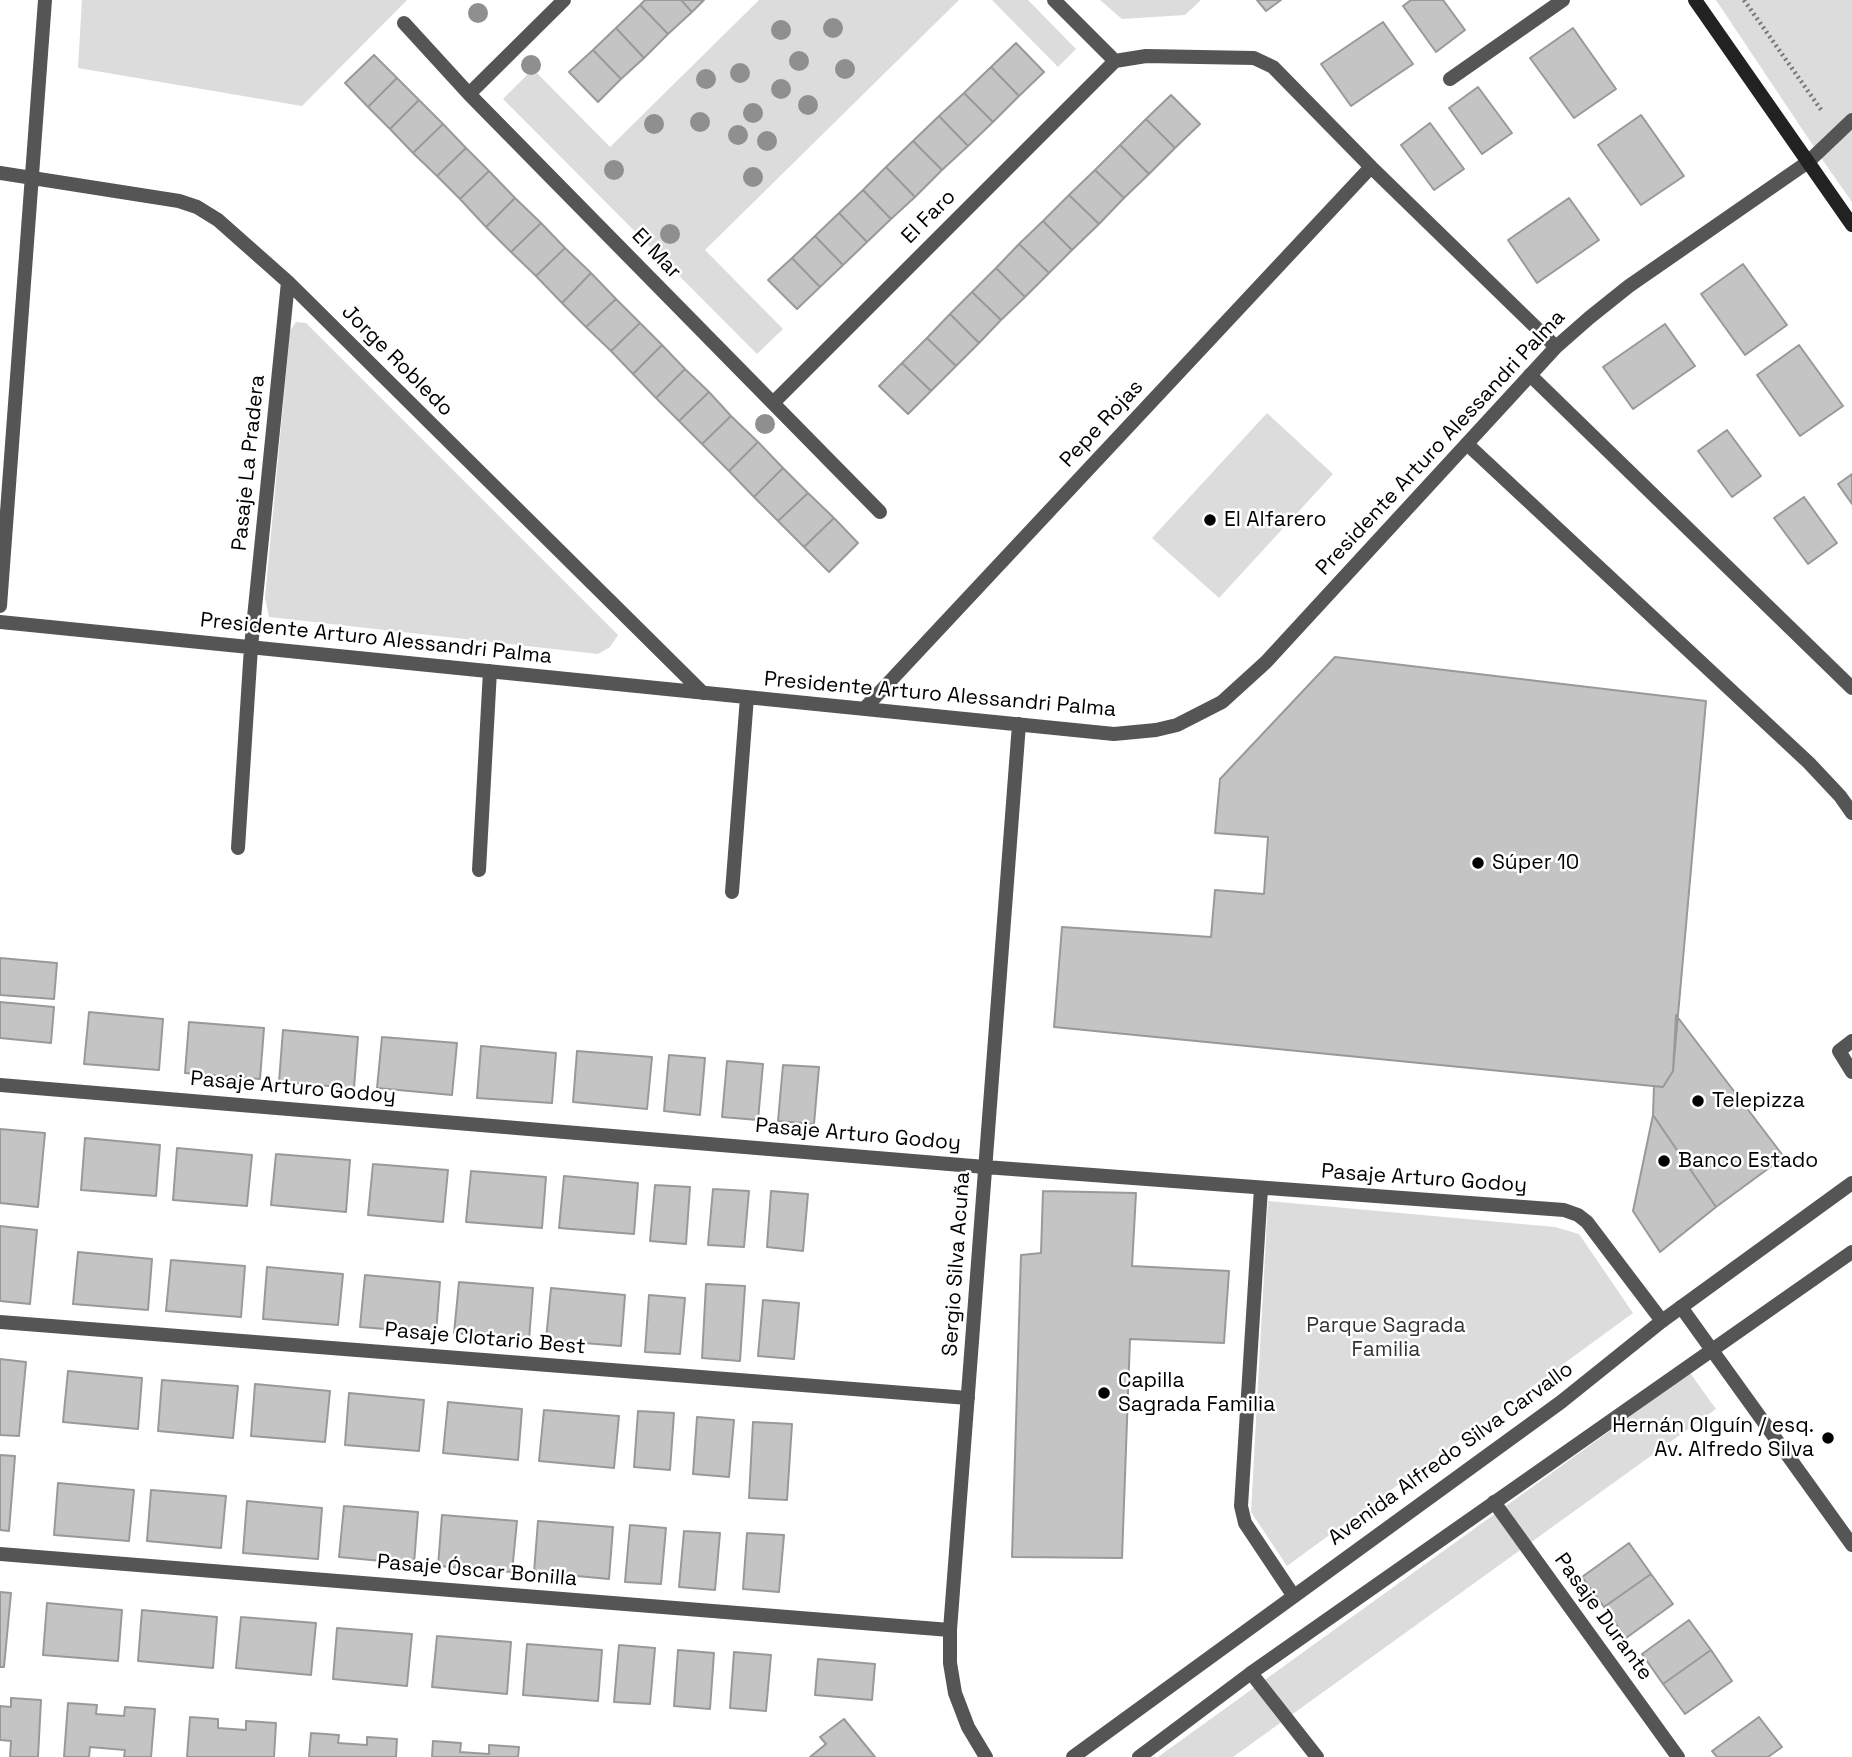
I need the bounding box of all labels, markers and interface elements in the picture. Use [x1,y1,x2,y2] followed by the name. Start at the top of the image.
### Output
[897,185,961,249] street label: El Faro
[626,223,686,285] street label: El Mar
[336,300,458,422] street label: Jorge Robledo
[1311,305,1571,581] street label: Presidente Arturo Alessandri Palma
[227,374,271,552] street label: Pasaje La Pradera
[1055,375,1149,473] street label: Pepe Rojas
[1224,507,1326,533] place label: El Alfarero
[1202,512,1218,528] marker: El Alfarero
[199,608,553,670] street label: Presidente Arturo Alessandri Palma
[763,667,1117,723] street label: Presidente Arturo Alessandri Palma
[1492,850,1579,876] place label: Súper 10
[1470,855,1486,871] marker: Súper 10
[189,1066,397,1110] street label: Pasaje Arturo Godoy
[1712,1088,1805,1114] place label: Telepizza
[1690,1093,1706,1109] marker: Telepizza
[754,1113,962,1157] street label: Pasaje Arturo Godoy
[1678,1148,1818,1174] place label: Banco Estado
[1656,1153,1672,1169] marker: Banco Estado
[1320,1159,1528,1199] street label: Pasaje Arturo Godoy
[938,1171,976,1357] street label: Sergio Silva Acuña
[1306,1313,1466,1363] park label: Parque Sagrada Familia
[384,1318,586,1360] street label: Pasaje Clotario Best
[1324,1357,1578,1551] street label: Avenida Alfredo Silva Carvallo
[1118,1368,1275,1418] place label: Capilla Sagrada Familia
[1096,1385,1112,1401] marker: Capilla Sagrada Familia
[1612,1413,1814,1463] place label: Hernán Olguín / esq. Av. Alfredo Silva
[1820,1430,1836,1446] marker: Hernán Olguín / esq. Av. Alfredo Silva
[1548,1548,1658,1686] street label: Pasaje Durante
[376,1550,578,1592] street label: Pasaje Óscar Bonilla

